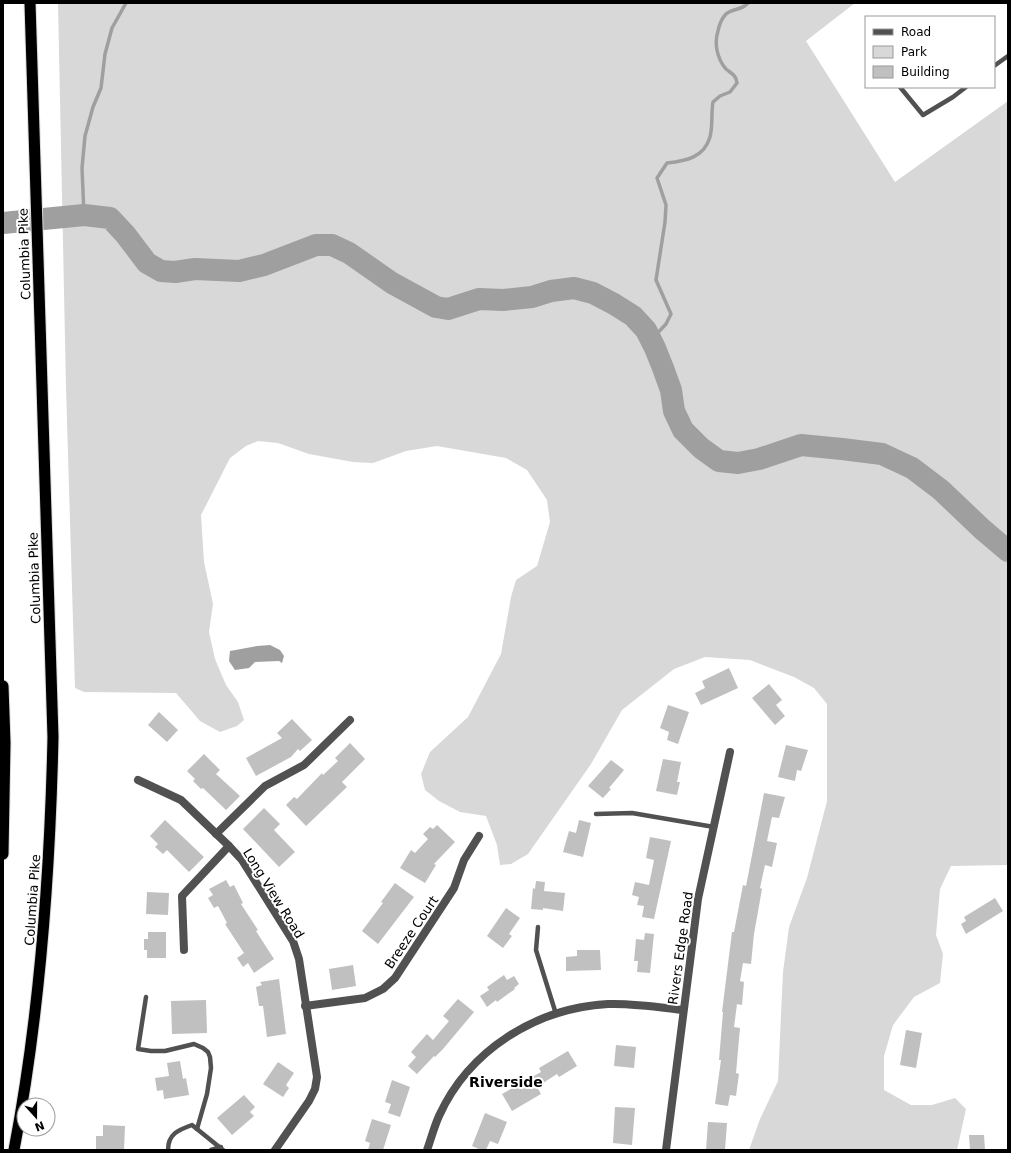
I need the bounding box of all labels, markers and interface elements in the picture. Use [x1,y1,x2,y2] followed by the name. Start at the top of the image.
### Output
[865,16,995,88] legend
[901,25,931,39] text: Road
[901,45,927,59] text: Park
[901,65,950,79] text: Building
[15,208,34,300] street label: Columbia Pike
[25,532,44,624] street label: Columbia Pike
[240,846,307,941] street label: Long View Road
[22,854,43,946] street label: Columbia Pike
[665,891,696,1006] street label: Rivers Edge Road
[382,893,441,972] street label: Breeze Court
[469,1074,543,1090] district label: Riverside
[16,1097,56,1137] north arrow
[33,1118,46,1134] text: N

